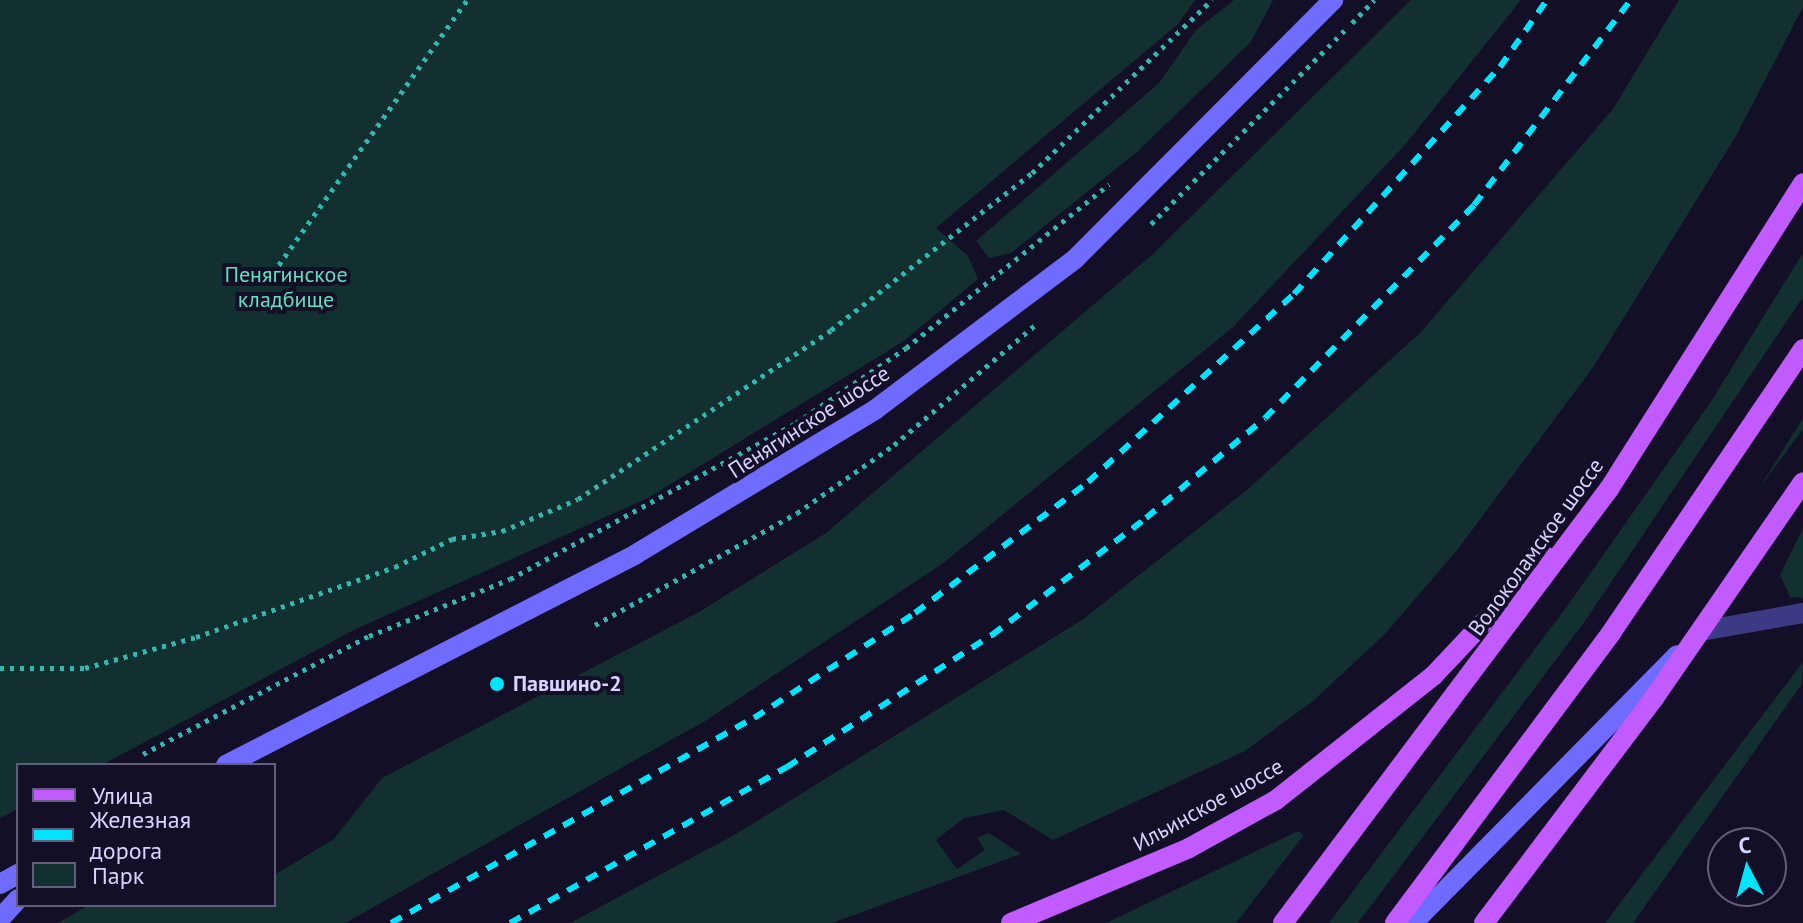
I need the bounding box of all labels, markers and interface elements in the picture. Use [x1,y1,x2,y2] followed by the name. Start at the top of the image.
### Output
[224,261,348,312] park label: Пенягинское кладбище
[723,360,895,484] street label: Пенягинское шоссе
[1463,453,1609,641] street label: Волоколамское шоссе
[513,671,622,697] place label: Павшино-2
[488,675,506,693] marker: Павшино-2
[1128,753,1288,857] street label: Ильинское шоссе
[16,763,276,907] legend
[92,780,153,811] text: Улица
[90,804,191,866] text: Железная дорога
[1707,827,1787,907] north arrow
[1737,831,1752,860] text: С
[92,860,144,891] text: Парк

